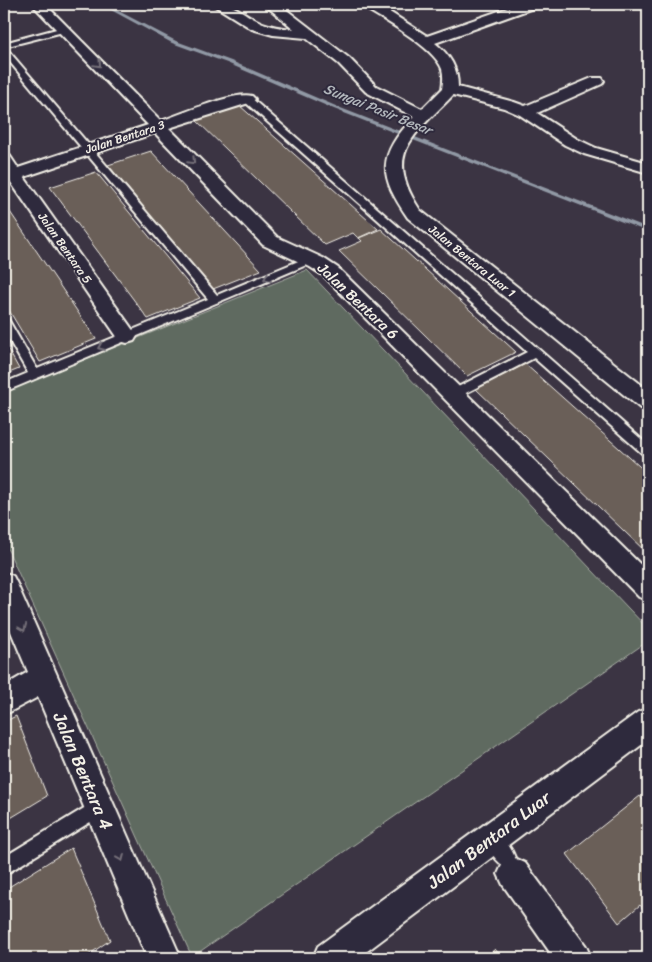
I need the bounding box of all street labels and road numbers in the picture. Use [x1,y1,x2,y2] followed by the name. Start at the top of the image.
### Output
[81,114,168,161] street label: Jalan Bentara 3
[32,207,98,288] street label: Jalan Bentara 5
[423,218,521,303] street label: Jalan Bentara Luar 1
[311,256,405,346] street label: Jalan Bentara 6
[43,706,122,835] street label: Jalan Bentara 4
[419,782,559,898] street label: Jalan Bentara Luar

